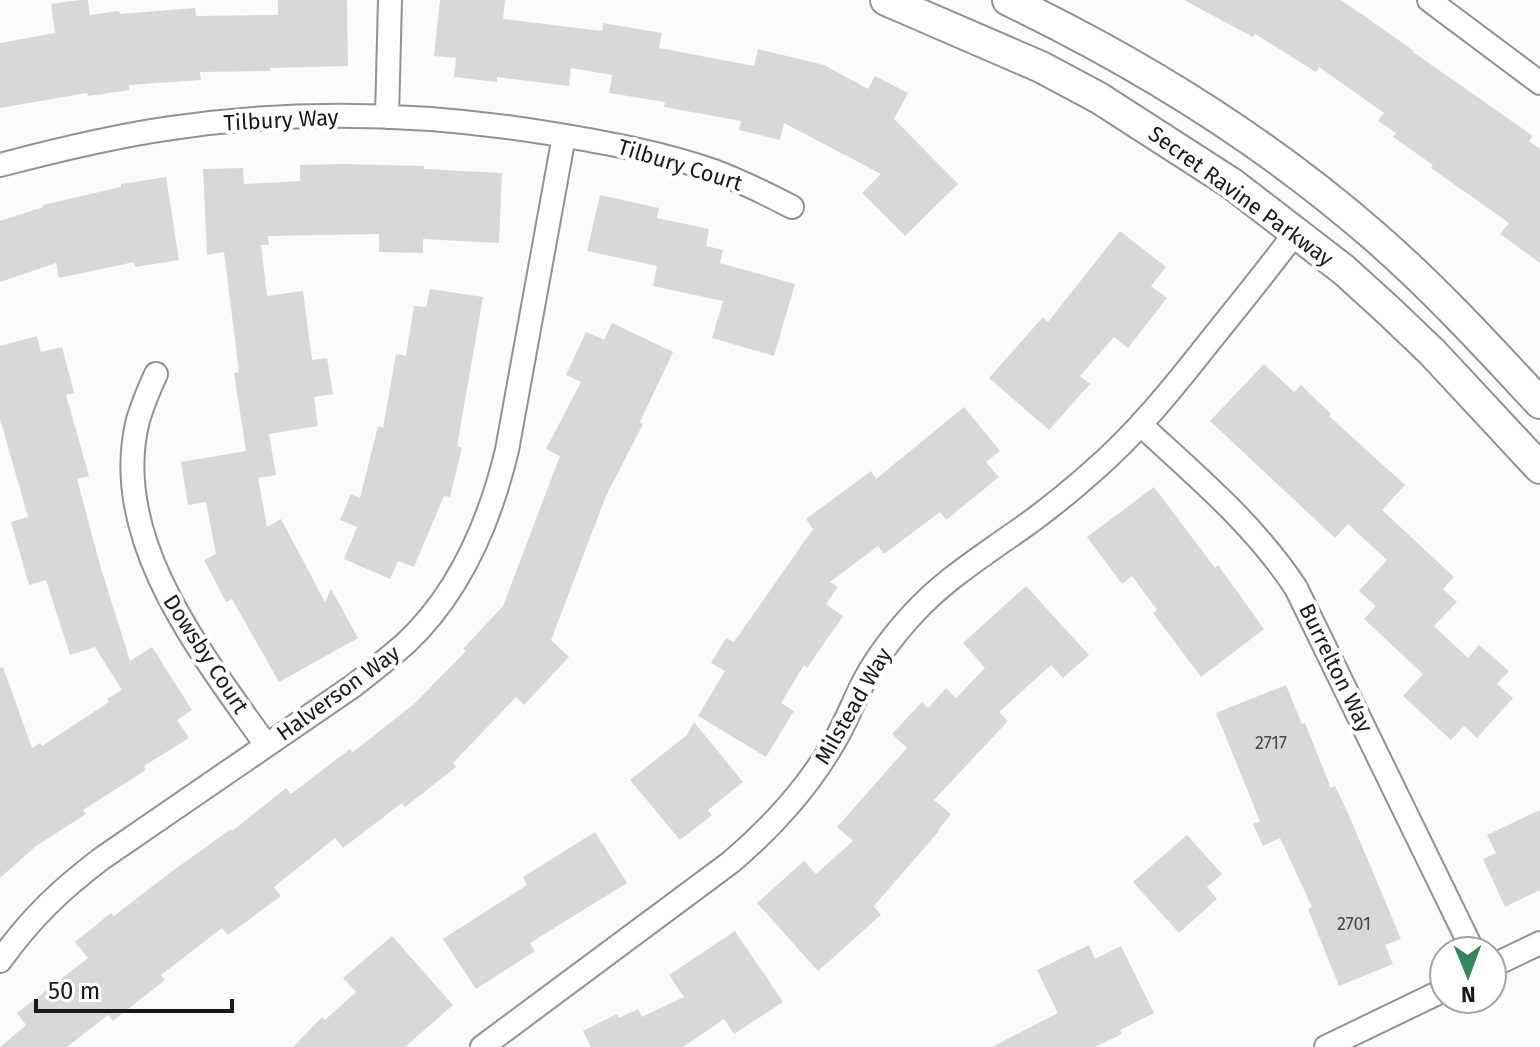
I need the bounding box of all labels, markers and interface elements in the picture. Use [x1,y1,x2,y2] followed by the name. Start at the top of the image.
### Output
[223,103,339,136] street label: Tilbury Way
[1143,120,1339,272] street label: Secret Ravine Parkway
[614,133,746,197] street label: Tilbury Court
[157,589,255,719] street label: Dowsby Court
[1293,599,1379,737] street label: Burrelton Way
[271,639,405,747] street label: Halverson Way
[809,643,897,769] street label: Milstead Way
[1255,732,1287,754] house number: 2717
[1337,913,1371,935] house number: 2701
[1428,935,1508,1015] north arrow
[36,963,232,1013] scale bar
[48,977,100,1005] text: 50 m
[1461,981,1476,1008] text: N

